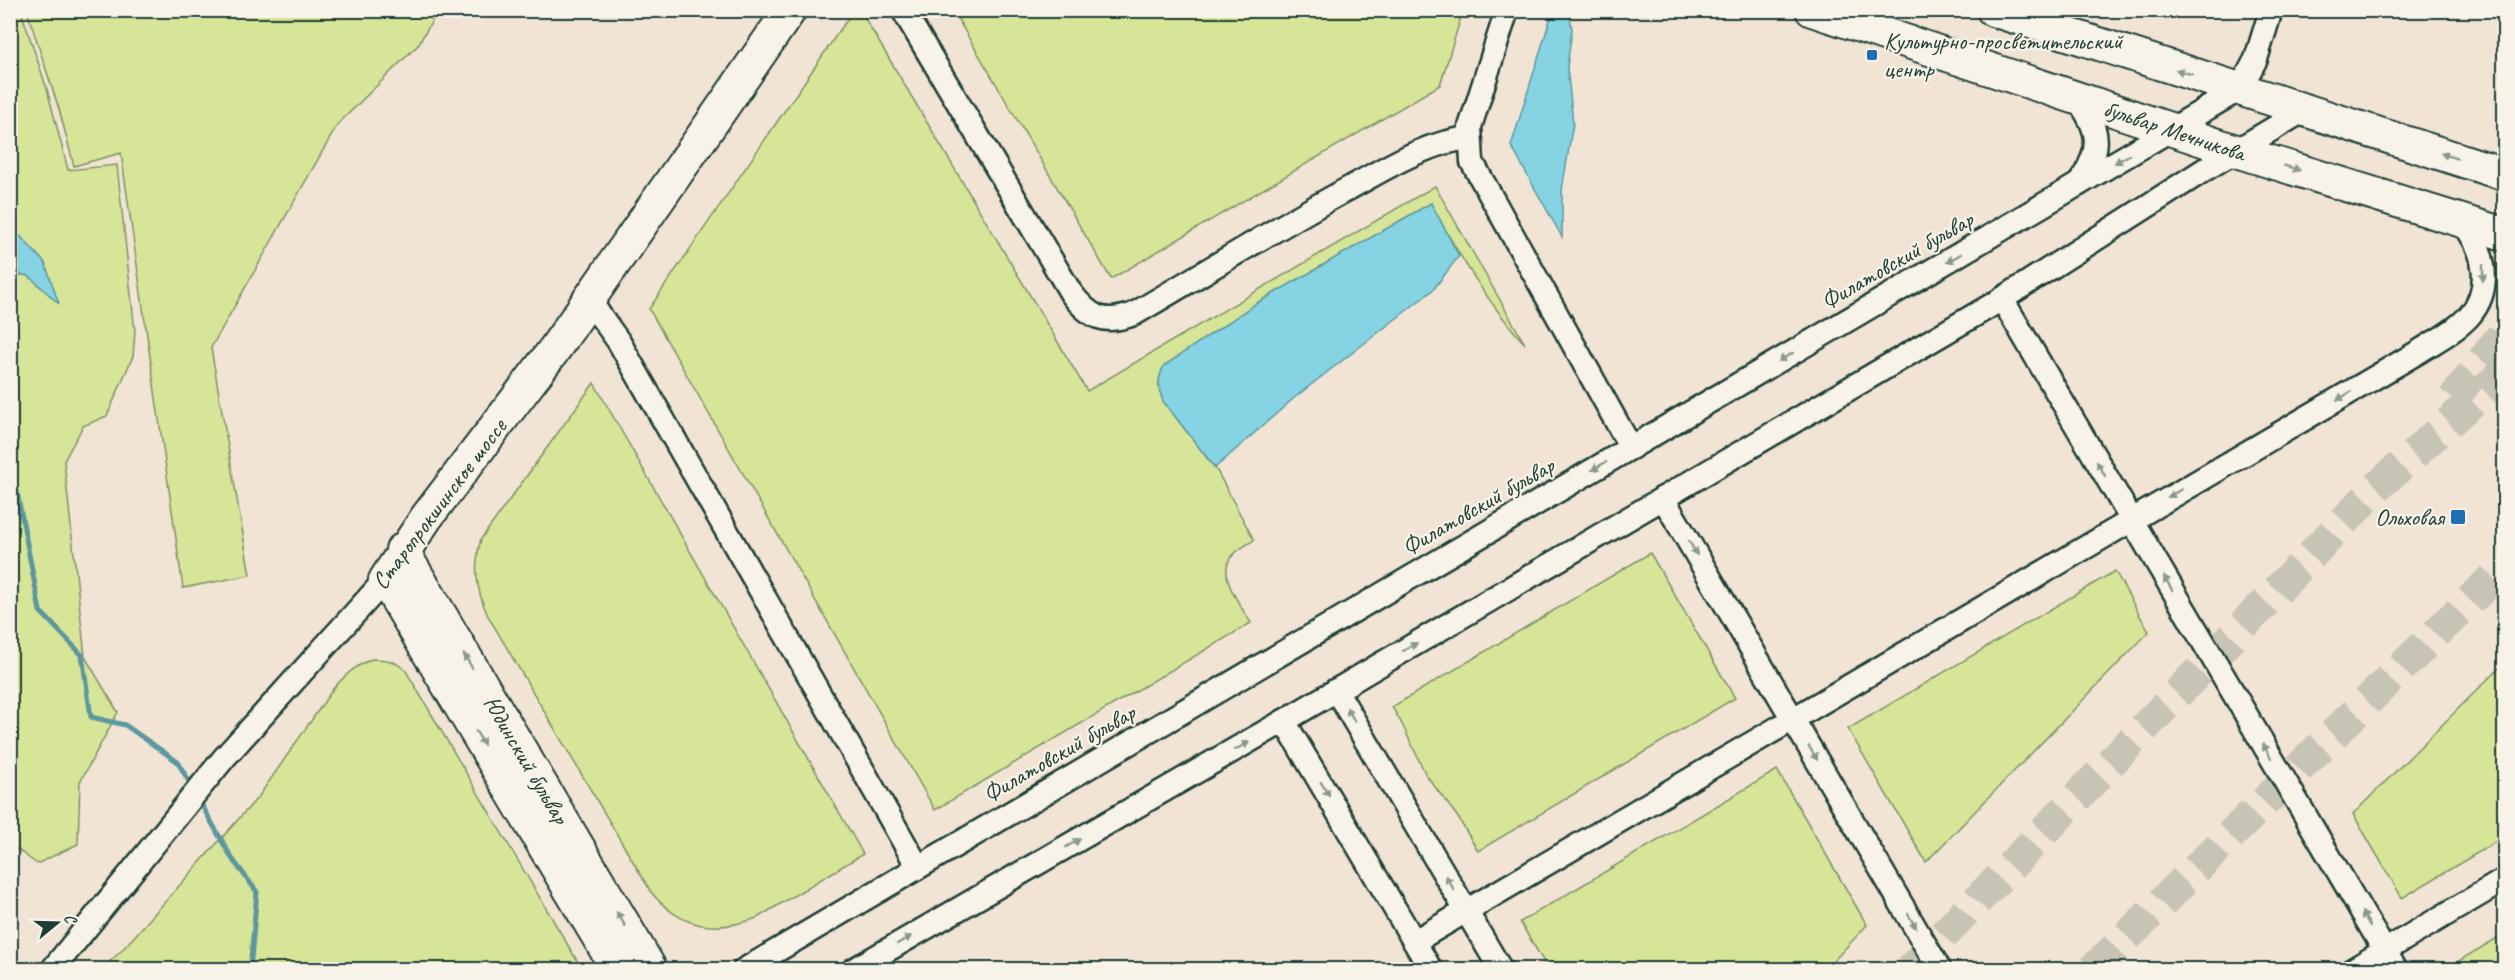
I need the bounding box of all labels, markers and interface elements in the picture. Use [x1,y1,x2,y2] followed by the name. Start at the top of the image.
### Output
[1884,26,2125,84] place label: Культурно-просветительский центр
[1865,48,1879,62] marker: Культурно-просветительский центр
[2175,67,2193,77] one-way arrow
[2100,93,2251,169] street label: бульвар Мечникова
[2440,151,2458,161] one-way arrow
[2113,154,2130,164] one-way arrow
[2283,164,2301,173] one-way arrow
[1815,203,1980,316] street label: Филатовский бульвар
[1945,253,1962,263] one-way arrow
[2478,264,2488,283] one-way arrow
[1777,352,1794,362] one-way arrow
[2336,390,2352,401] one-way arrow
[365,411,514,595] street label: Старопрокшинское шоссе
[1396,449,1561,562] street label: Филатовский бульвар
[2096,460,2106,477] one-way arrow
[1591,461,1607,472] one-way arrow
[2167,488,2183,499] one-way arrow
[2375,502,2446,532] place label: Ольховая
[2449,508,2467,526] marker: Ольховая
[1687,540,1697,557] one-way arrow
[2163,574,2173,591] one-way arrow
[1402,641,1418,652] one-way arrow
[462,653,473,669] one-way arrow
[477,690,577,831] street label: Юдинский бульвар
[977,696,1142,809] street label: Филатовский бульвар
[1346,706,1356,723] one-way arrow
[475,730,485,747] one-way arrow
[1234,740,1250,751] one-way arrow
[2262,742,2272,759] one-way arrow
[1808,745,1818,762] one-way arrow
[1319,781,1330,797] one-way arrow
[1065,838,1082,848] one-way arrow
[1444,875,1455,891] one-way arrow
[27,893,87,953] north arrow
[616,910,626,927] one-way arrow
[2361,910,2371,927] one-way arrow
[60,911,82,927] text: С
[1906,913,1917,929] one-way arrow
[896,935,912,946] one-way arrow

